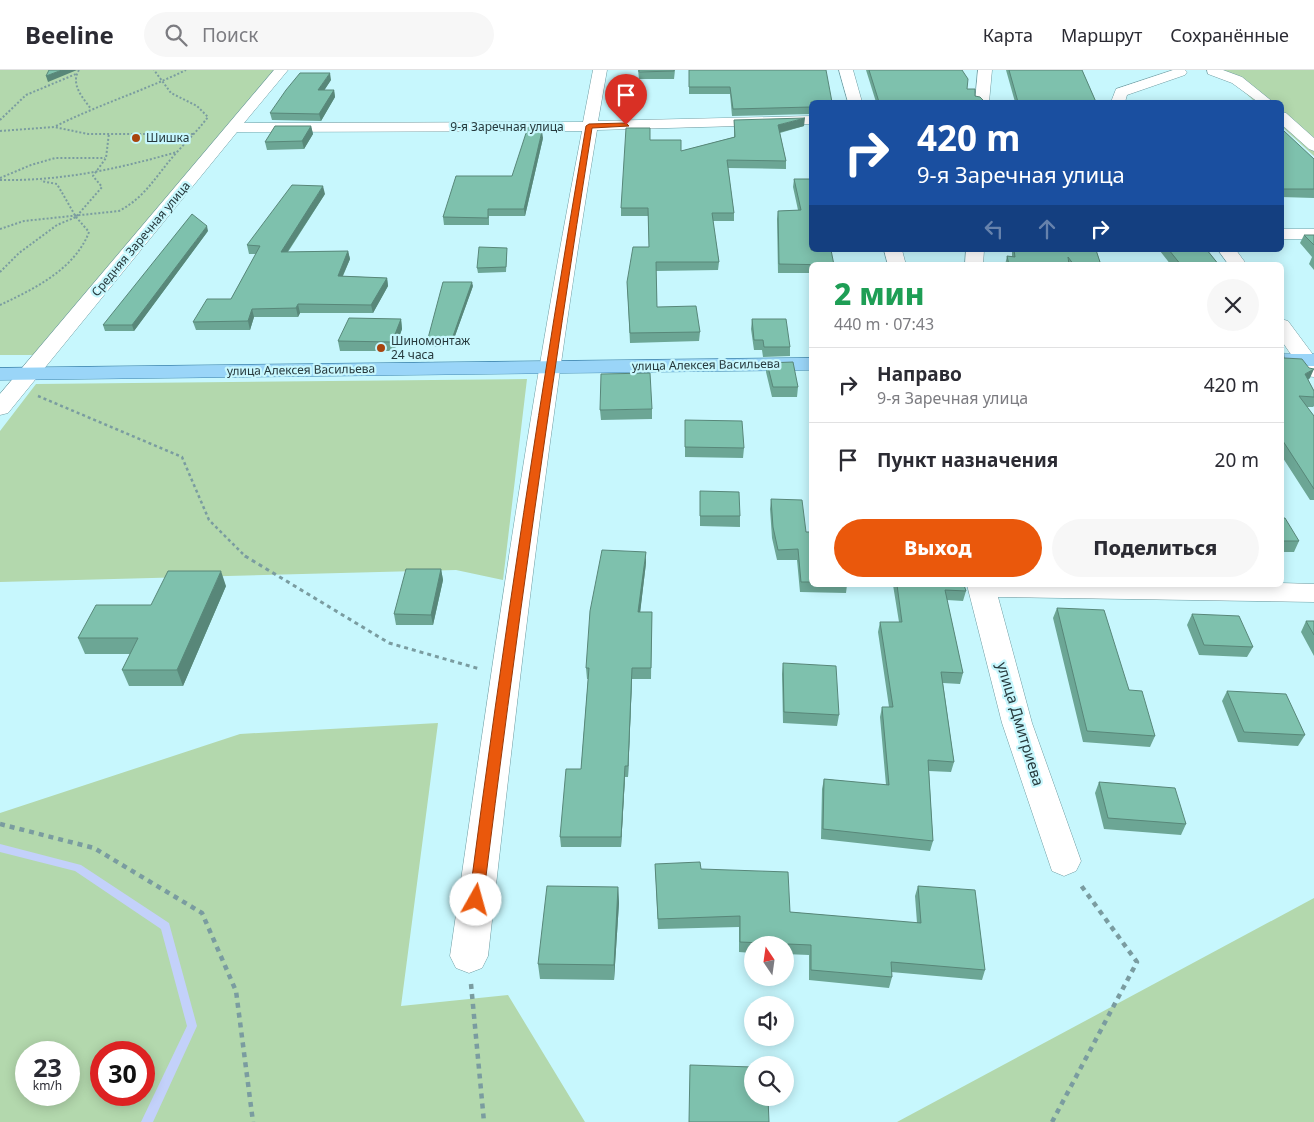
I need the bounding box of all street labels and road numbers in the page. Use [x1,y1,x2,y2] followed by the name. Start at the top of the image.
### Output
[450,118,564,135] street label: 9-я Заречная улица
[87,177,194,300] street label: Средняя Заречная улица
[632,355,780,374] street label: улица Алексея Васильева
[227,360,375,379] street label: улица Алексея Васильева
[993,659,1049,788] street label: улица Дмитриева

